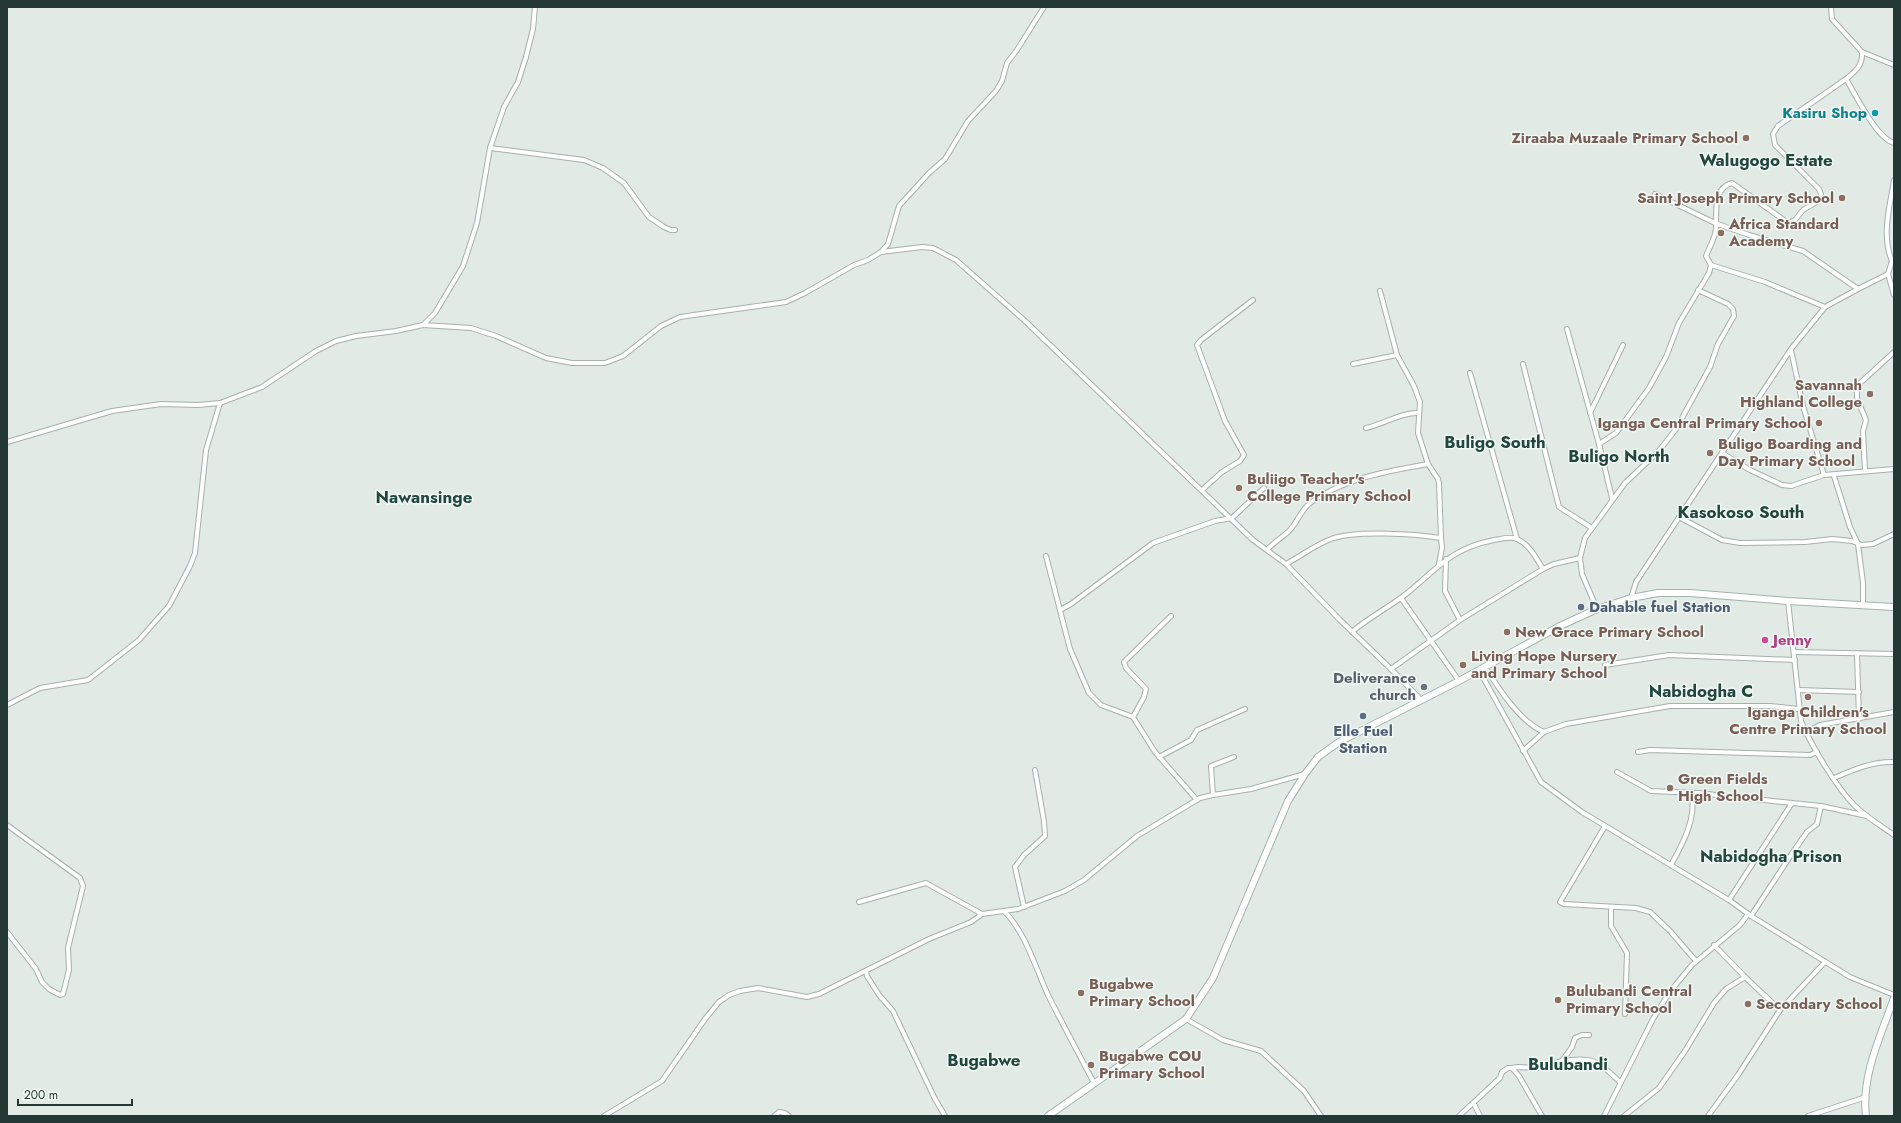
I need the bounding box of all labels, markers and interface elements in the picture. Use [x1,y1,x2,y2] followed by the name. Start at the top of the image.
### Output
[1782,102,1867,124] place label: Kasiru Shop
[1870,108,1880,118] marker: Kasiru Shop
[1512,127,1738,149] place label: Ziraaba Muzaale Primary School
[1741,133,1751,143] marker: Ziraaba Muzaale Primary School
[1699,148,1833,172] district label: Walugogo Estate
[1637,187,1834,209] place label: Saint Joseph Primary School
[1837,193,1847,203] marker: Saint Joseph Primary School
[1728,213,1839,252] place label: Africa Standard Academy
[1716,228,1726,238] marker: Africa Standard Academy
[1740,374,1862,413] place label: Savannah Highland College
[1865,389,1875,399] marker: Savannah Highland College
[1598,412,1811,434] place label: Iganga Central Primary School
[1814,418,1824,428] marker: Iganga Central Primary School
[1444,430,1546,454] district label: Buligo South
[1718,433,1862,472] place label: Buligo Boarding and Day Primary School
[1568,444,1670,468] district label: Buligo North
[1705,448,1715,458] marker: Buligo Boarding and Day Primary School
[1247,468,1411,507] place label: Buliigo Teacher's College Primary School
[1234,483,1244,493] marker: Buliigo Teacher's College Primary School
[376,485,473,509] district label: Nawansinge
[1678,500,1804,524] district label: Kasokoso South
[1589,596,1731,618] place label: Dahable fuel Station
[1576,602,1586,612] marker: Dahable fuel Station
[1515,621,1704,643] place label: New Grace Primary School
[1502,627,1512,637] marker: New Grace Primary School
[1770,629,1812,651] place label: Jenny
[1760,635,1770,645] marker: Jenny
[1471,645,1617,684] place label: Living Hope Nursery and Primary School
[1458,660,1468,670] marker: Living Hope Nursery and Primary School
[1333,667,1416,706] place label: Deliverance church
[1649,679,1753,703] district label: Nabidogha C
[1419,682,1429,692] marker: Deliverance church
[1803,692,1813,702] marker: Iganga Children's Centre Primary School
[1729,701,1887,740] place label: Iganga Children's Centre Primary School
[1358,711,1368,721] marker: Elle Fuel Station
[1333,720,1393,759] place label: Elle Fuel Station
[1678,768,1768,807] place label: Green Fields High School
[1665,783,1675,793] marker: Green Fields High School
[1700,844,1842,868] district label: Nabidogha Prison
[1089,973,1195,1012] place label: Bugabwe Primary School
[1566,980,1692,1019] place label: Bulubandi Central Primary School
[1076,988,1086,998] marker: Bugabwe Primary School
[1756,993,1882,1015] place label: Secondary School
[1553,995,1563,1005] marker: Bulubandi Central Primary School
[1743,999,1753,1009] marker: Secondary School
[1099,1045,1205,1084] place label: Bugabwe COU Primary School
[947,1048,1021,1072] district label: Bugabwe
[1528,1052,1608,1076] district label: Bulubandi
[1086,1060,1096,1070] marker: Bugabwe COU Primary School
[18,1081,132,1107] scale bar
[24,1086,58,1104] text: 200 m

